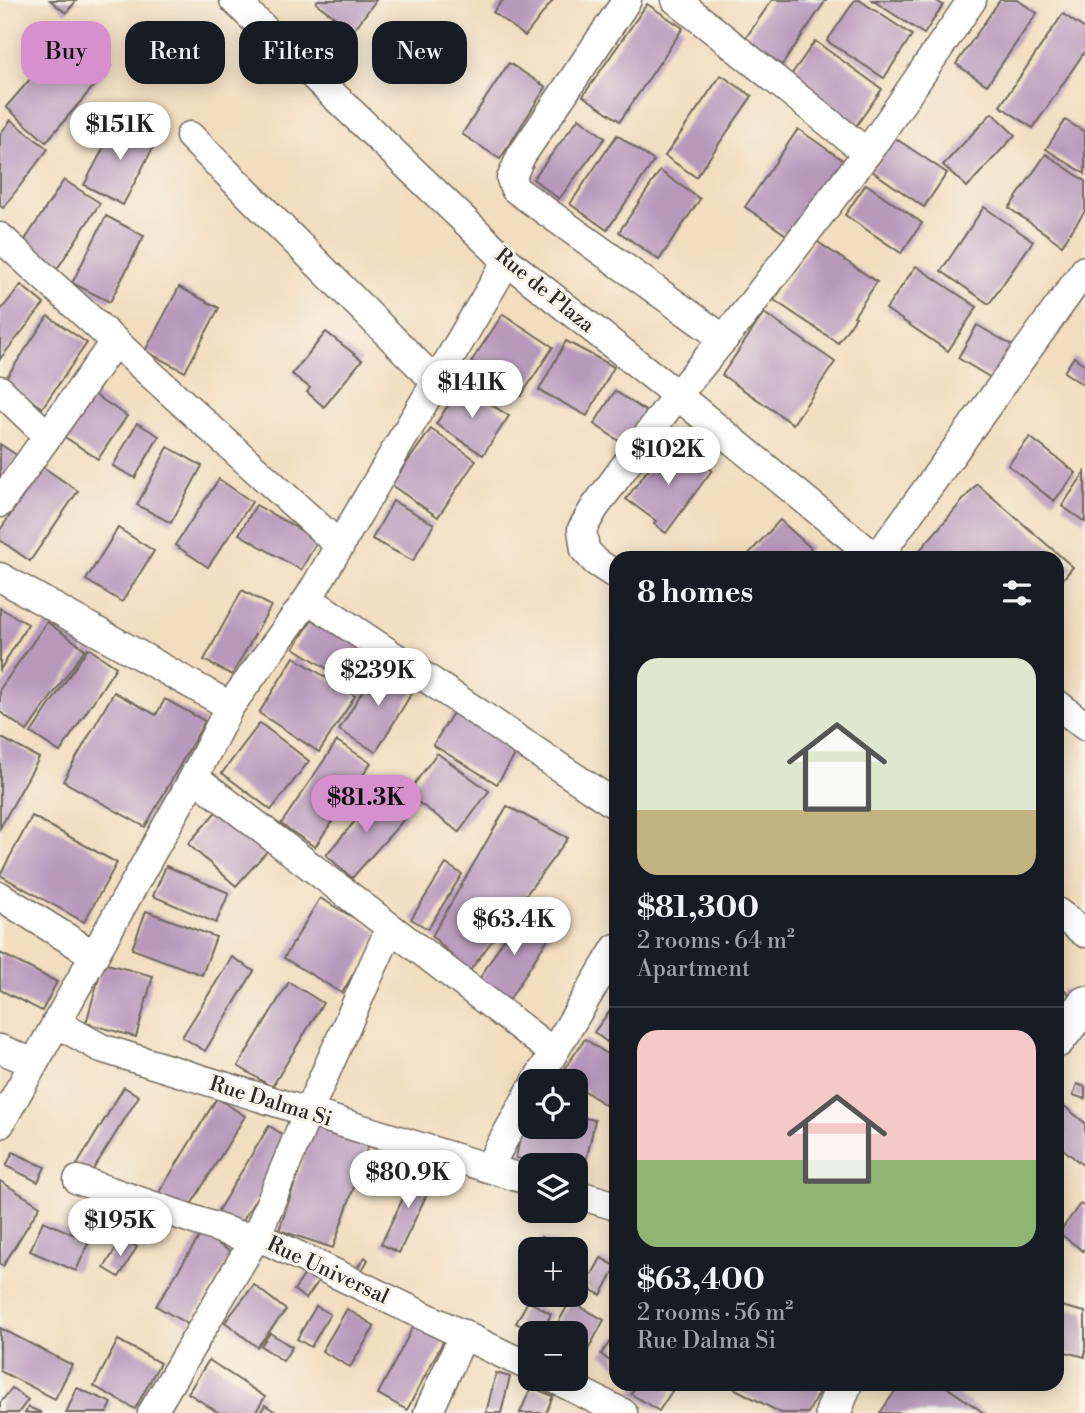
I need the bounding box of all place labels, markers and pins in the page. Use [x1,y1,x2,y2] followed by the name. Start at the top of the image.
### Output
[71,102,169,162] pin: $151K
[423,360,521,420] pin: $141K
[619,428,717,487] pin: $102K
[329,648,427,708] pin: $239K
[309,776,423,835] pin: $81.3K
[457,898,571,957] pin: $63.4K
[351,1150,465,1210] pin: $80.9K
[71,1198,169,1258] pin: $195K

